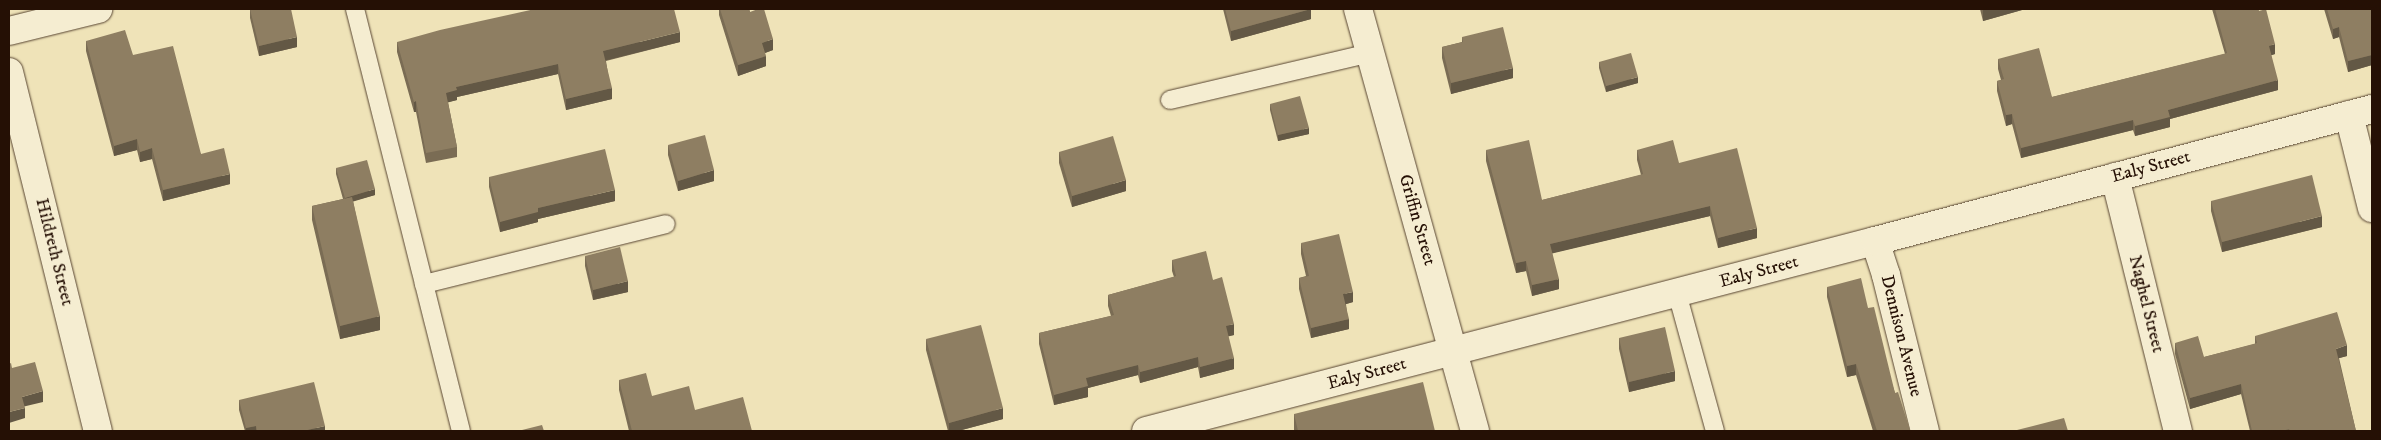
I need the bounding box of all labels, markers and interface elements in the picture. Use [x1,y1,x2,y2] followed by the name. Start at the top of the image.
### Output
[2109,146,2193,188] street label: Ealy Street
[1394,172,1440,268] street label: Griffin Street
[30,196,78,308] street label: Hildreth Street
[1717,251,1801,293] street label: Ealy Street
[2123,253,2169,355] street label: Naghel Street
[1875,273,1927,399] street label: Dennison Avenue
[1325,353,1409,395] street label: Ealy Street

